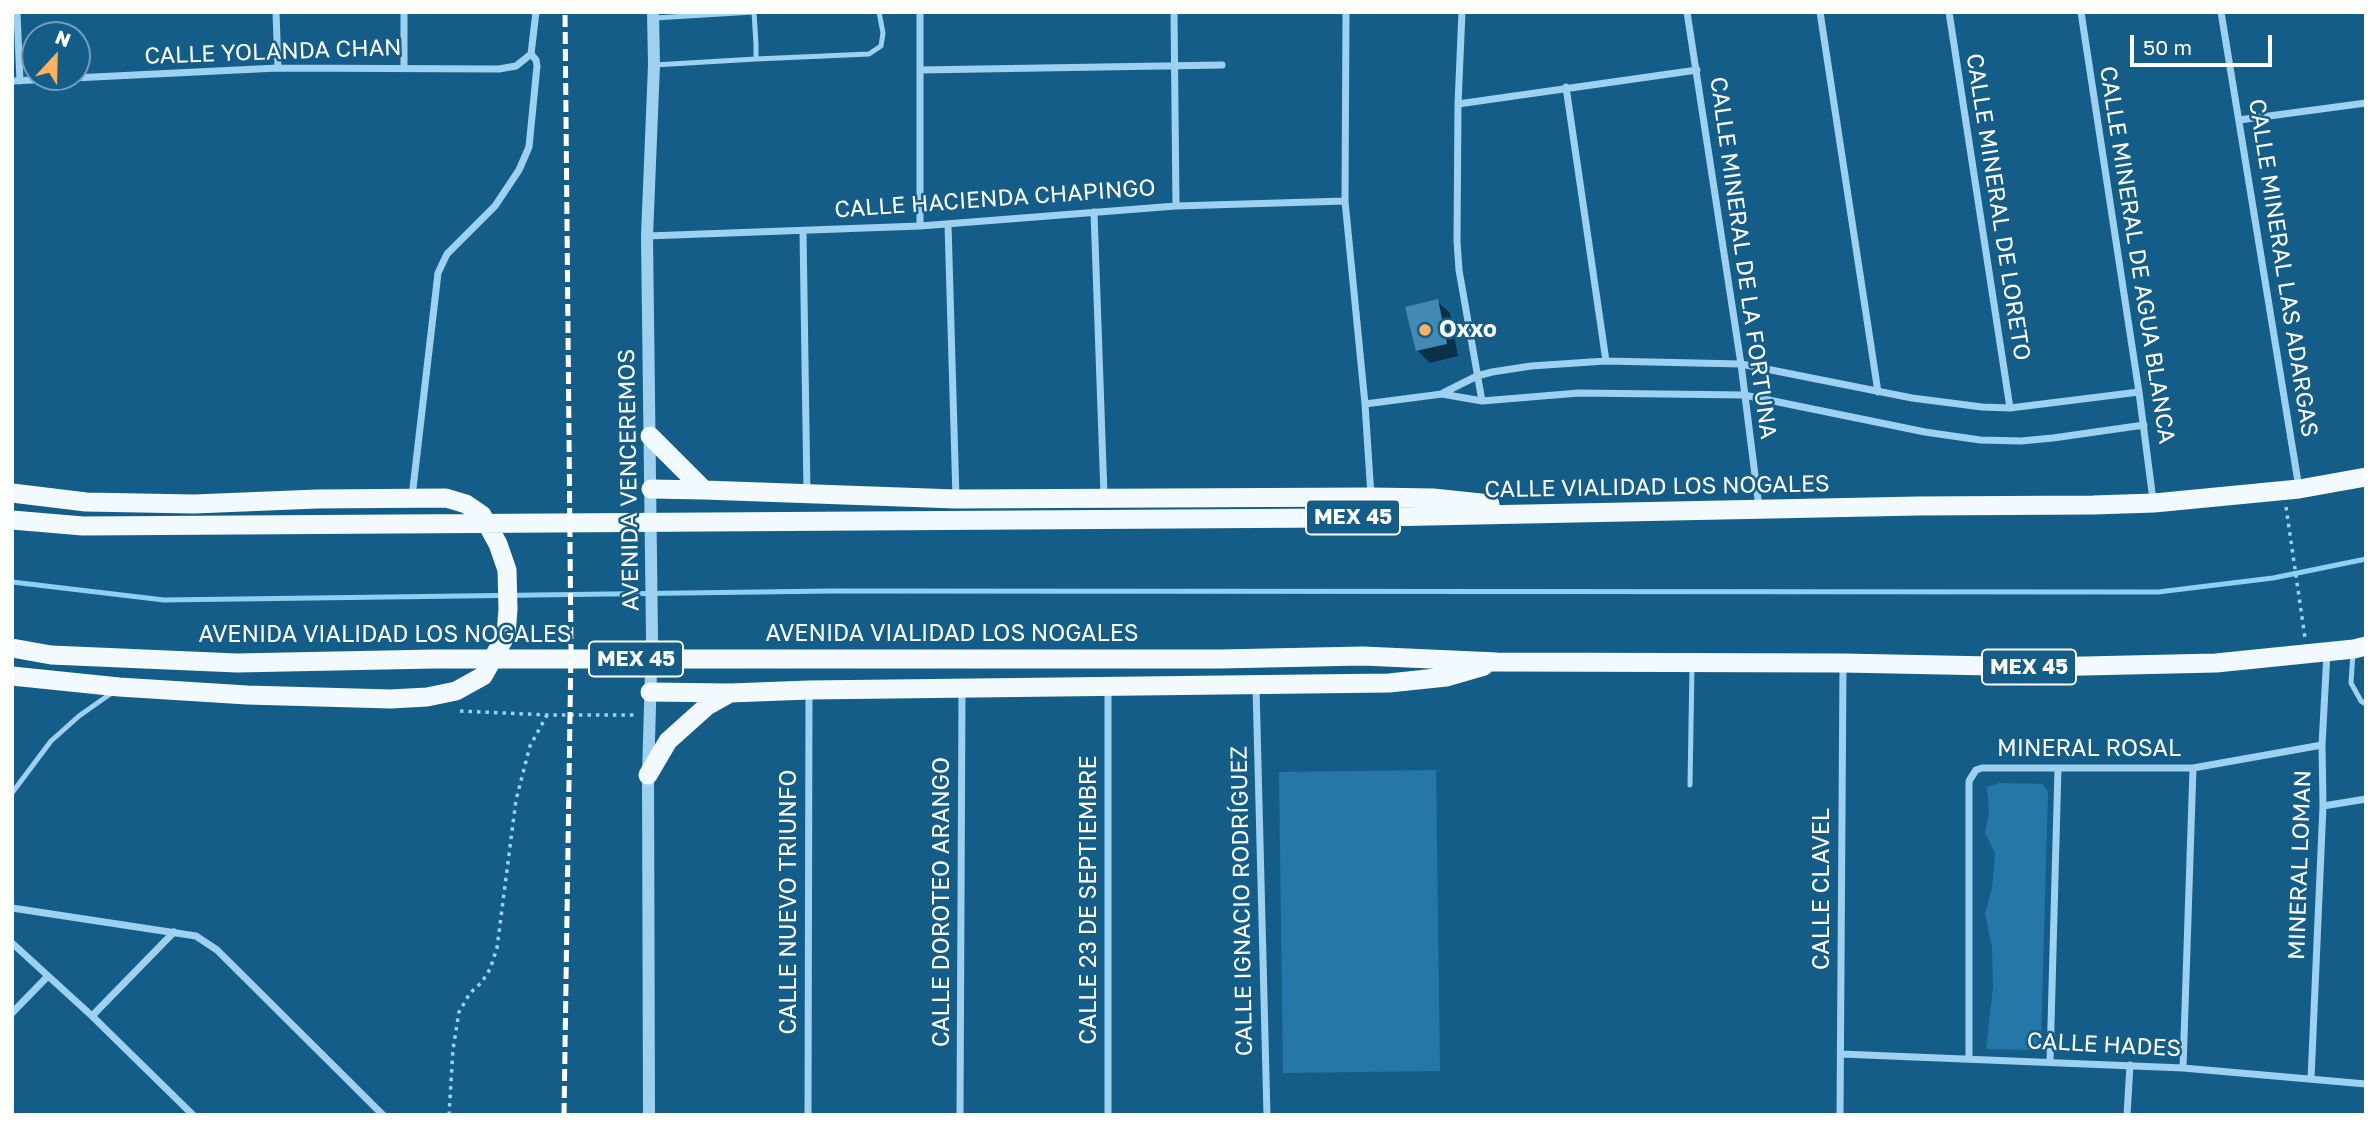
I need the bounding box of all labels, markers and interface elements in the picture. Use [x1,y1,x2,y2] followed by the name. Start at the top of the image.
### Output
[21,21,91,91] north arrow
[2133,21,2275,65] scale bar
[52,25,74,51] text: N
[144,34,402,70] street label: CALLE YOLANDA CHAN
[2143,34,2192,60] text: 50 m
[1960,51,2036,363] street label: CALLE MINERAL DE LORETO
[2093,64,2181,446] street label: CALLE MINERAL DE AGUA BLANCA
[1704,75,1782,441] street label: CALLE MINERAL DE LA FORTUNA
[2243,97,2323,439] street label: CALLE MINERAL LAS ADARGAS
[834,174,1156,224] street label: CALLE HACIENDA CHAPINGO
[1439,316,1497,344] place label: Oxxo
[1417,322,1433,338] marker: Oxxo
[613,349,645,611] street label: AVENIDA VENCEREMOS
[1484,470,1830,504] street label: CALLE VIALIDAD LOS NOGALES
[1306,500,1400,534] road number: MEX 45
[766,620,1138,648] street label: AVENIDA VIALIDAD LOS NOGALES
[199,621,571,649] street label: AVENIDA VIALIDAD LOS NOGALES
[589,642,683,676] road number: MEX 45
[1982,650,2076,684] road number: MEX 45
[1997,735,2181,763] street label: MINERAL ROSAL
[1225,746,1259,1056] street label: CALLE IGNACIO RODRÍGUEZ
[1075,756,1103,1044] street label: CALLE 23 DE SEPTIEMBRE
[928,757,956,1047] street label: CALLE DOROTEO ARANGO
[2283,769,2317,961] street label: MINERAL LOMAN
[775,770,803,1034] street label: CALLE NUEVO TRIUNFO
[1808,808,1836,970] street label: CALLE CLAVEL
[2026,1027,2182,1063] street label: CALLE HADES

